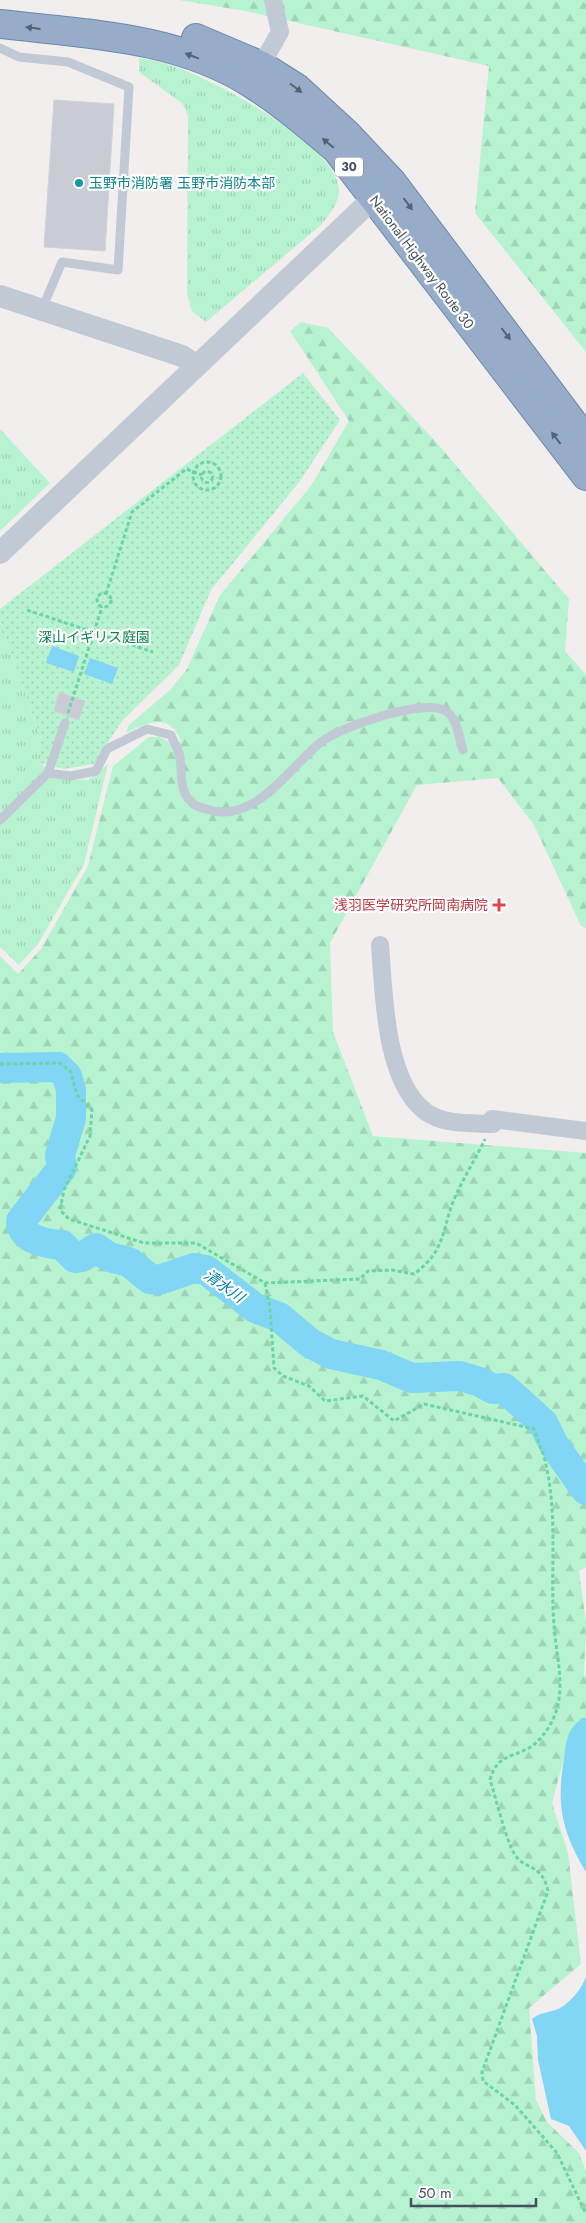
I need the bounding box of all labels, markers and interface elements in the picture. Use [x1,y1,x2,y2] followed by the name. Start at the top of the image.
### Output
[25,24,41,32] one-way arrow
[185,52,200,59] one-way arrow
[289,83,303,93] one-way arrow
[322,138,335,149] one-way arrow
[335,158,363,176] road number: 30
[89,173,275,193] place label: 玉野市消防署 玉野市消防本部
[73,177,85,189] marker: 玉野市消防署 玉野市消防本部
[365,191,479,333] street label: National Highway Route 30
[403,197,414,210] one-way arrow
[501,327,511,341] one-way arrow
[551,431,562,444] one-way arrow
[38,627,150,647] park label: 深山イギリス庭園
[334,895,488,915] place label: 浅羽医学研究所岡南病院
[492,898,506,912] marker: 浅羽医学研究所岡南病院
[199,1264,250,1309] water label: 清水川
[411,2176,536,2208] scale bar
[418,2182,452,2204] text: 50 m

